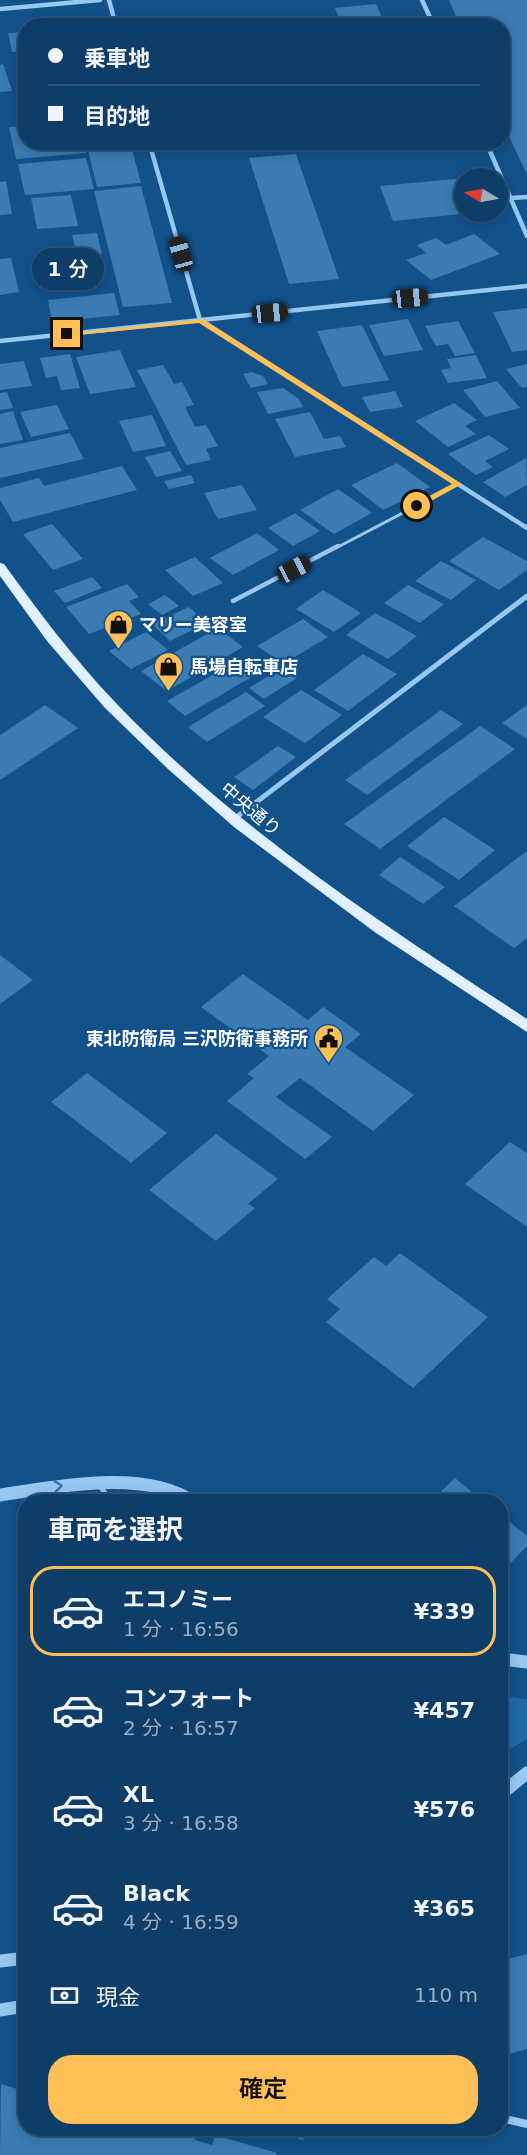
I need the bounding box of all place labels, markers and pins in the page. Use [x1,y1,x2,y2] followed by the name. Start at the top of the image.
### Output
[102,608,134,650] shop icon: マリー美容室
[139,614,247,635] place label: マリー美容室
[153,650,185,692] shop icon: 馬場自転車店
[190,656,298,677] place label: 馬場自転車店
[313,1022,345,1064] public building icon: 東北防衛局 三沢防衛事務所
[86,1028,308,1049] place label: 東北防衛局 三沢防衛事務所

